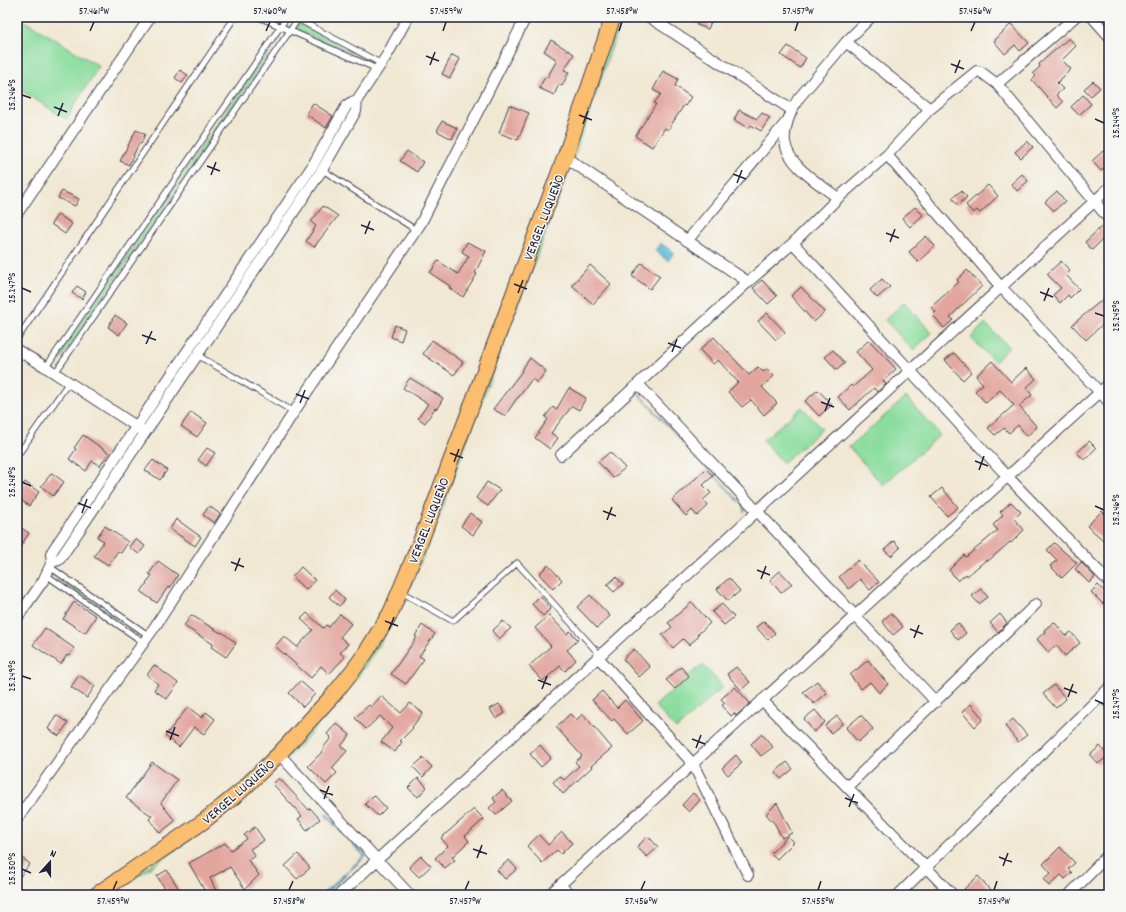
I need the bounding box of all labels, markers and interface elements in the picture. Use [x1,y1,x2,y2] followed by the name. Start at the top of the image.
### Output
[79,5,109,19] text: 57.461°W
[253,5,287,19] text: 57.460°W
[430,5,462,19] text: 57.459°W
[606,5,638,19] text: 57.458°W
[782,5,814,19] text: 57.457°W
[959,5,992,19] text: 57.456°W
[6,79,20,111] text: 25.246°S
[1110,108,1124,138] text: 25.244°S
[519,172,570,264] street label: VERGEL LUQUEÑO
[6,273,20,303] text: 25.247°S
[1110,300,1124,332] text: 25.245°S
[6,467,20,497] text: 25.248°S
[404,475,455,567] street label: VERGEL LUQUEÑO
[1110,494,1124,526] text: 25.246°S
[6,660,20,692] text: 25.249°S
[1110,689,1124,719] text: 25.247°S
[199,755,280,830] street label: VERGEL LUQUEÑO
[30,842,70,882] north arrow
[47,846,59,863] text: N
[6,853,20,885] text: 25.250°S
[97,895,129,909] text: 57.459°W
[273,895,305,909] text: 57.458°W
[449,895,481,909] text: 57.457°W
[625,895,658,909] text: 57.456°W
[802,895,834,909] text: 57.455°W
[978,895,1010,909] text: 57.454°W

